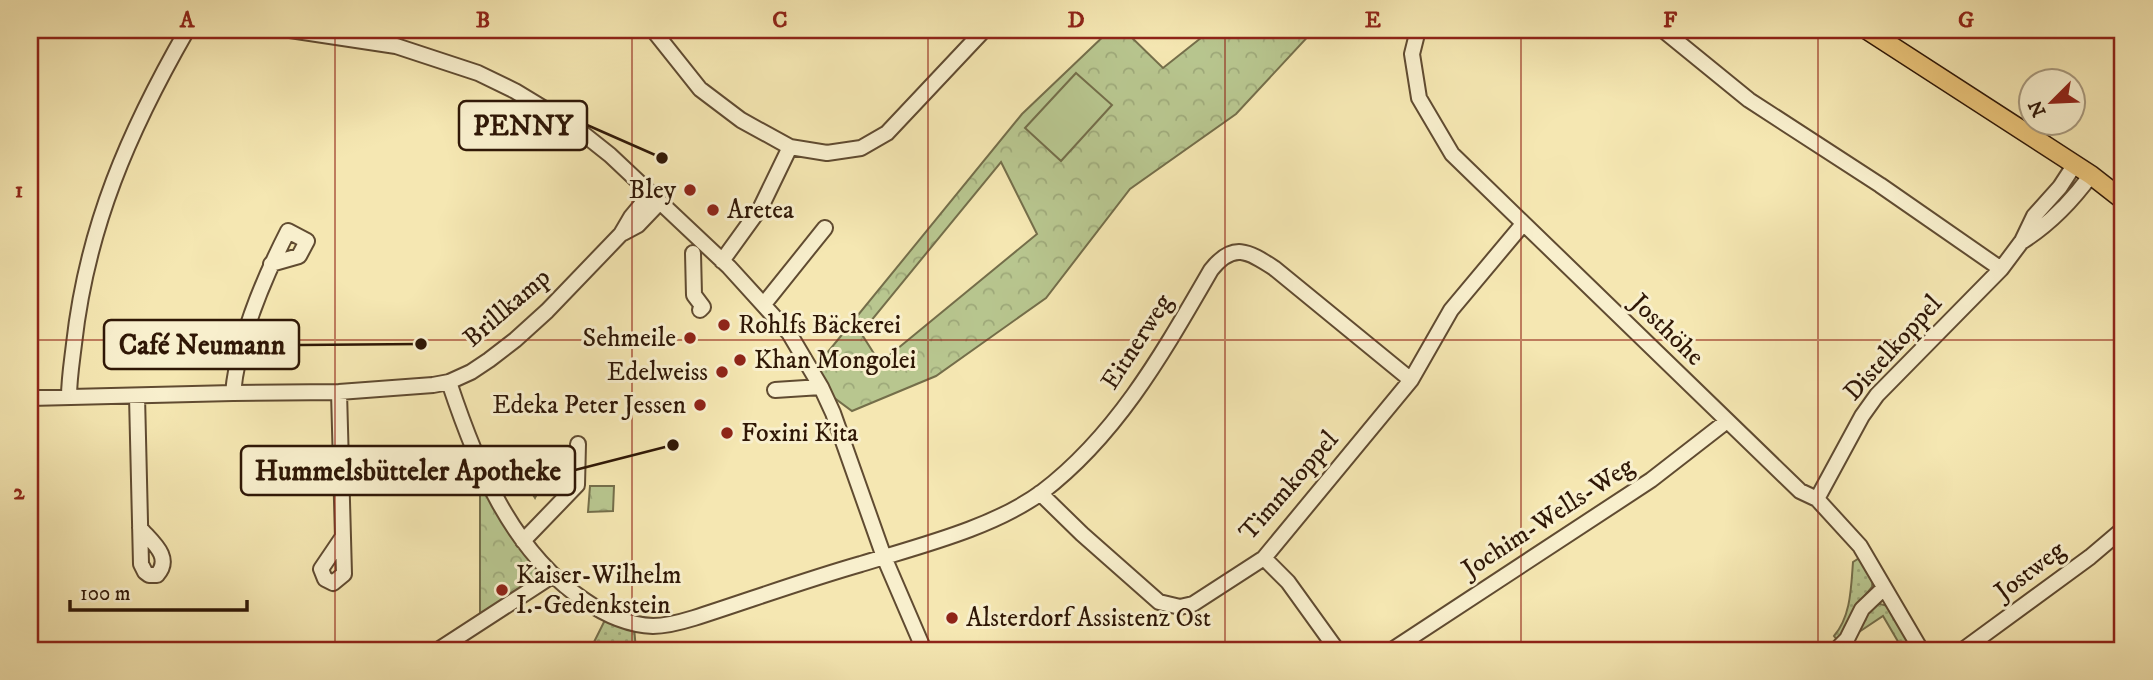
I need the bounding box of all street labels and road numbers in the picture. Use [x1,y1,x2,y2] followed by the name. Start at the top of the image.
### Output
[457,261,557,355] street label: Brillkamp
[1622,286,1711,373] street label: Josthöhe
[1094,288,1180,396] street label: Eitnerweg
[1837,288,1949,408] street label: Distelkoppel
[1232,424,1346,548] street label: Timmkoppel
[1454,450,1640,587] street label: Jochim-Wells-Weg
[1987,534,2072,609] street label: Jostweg

